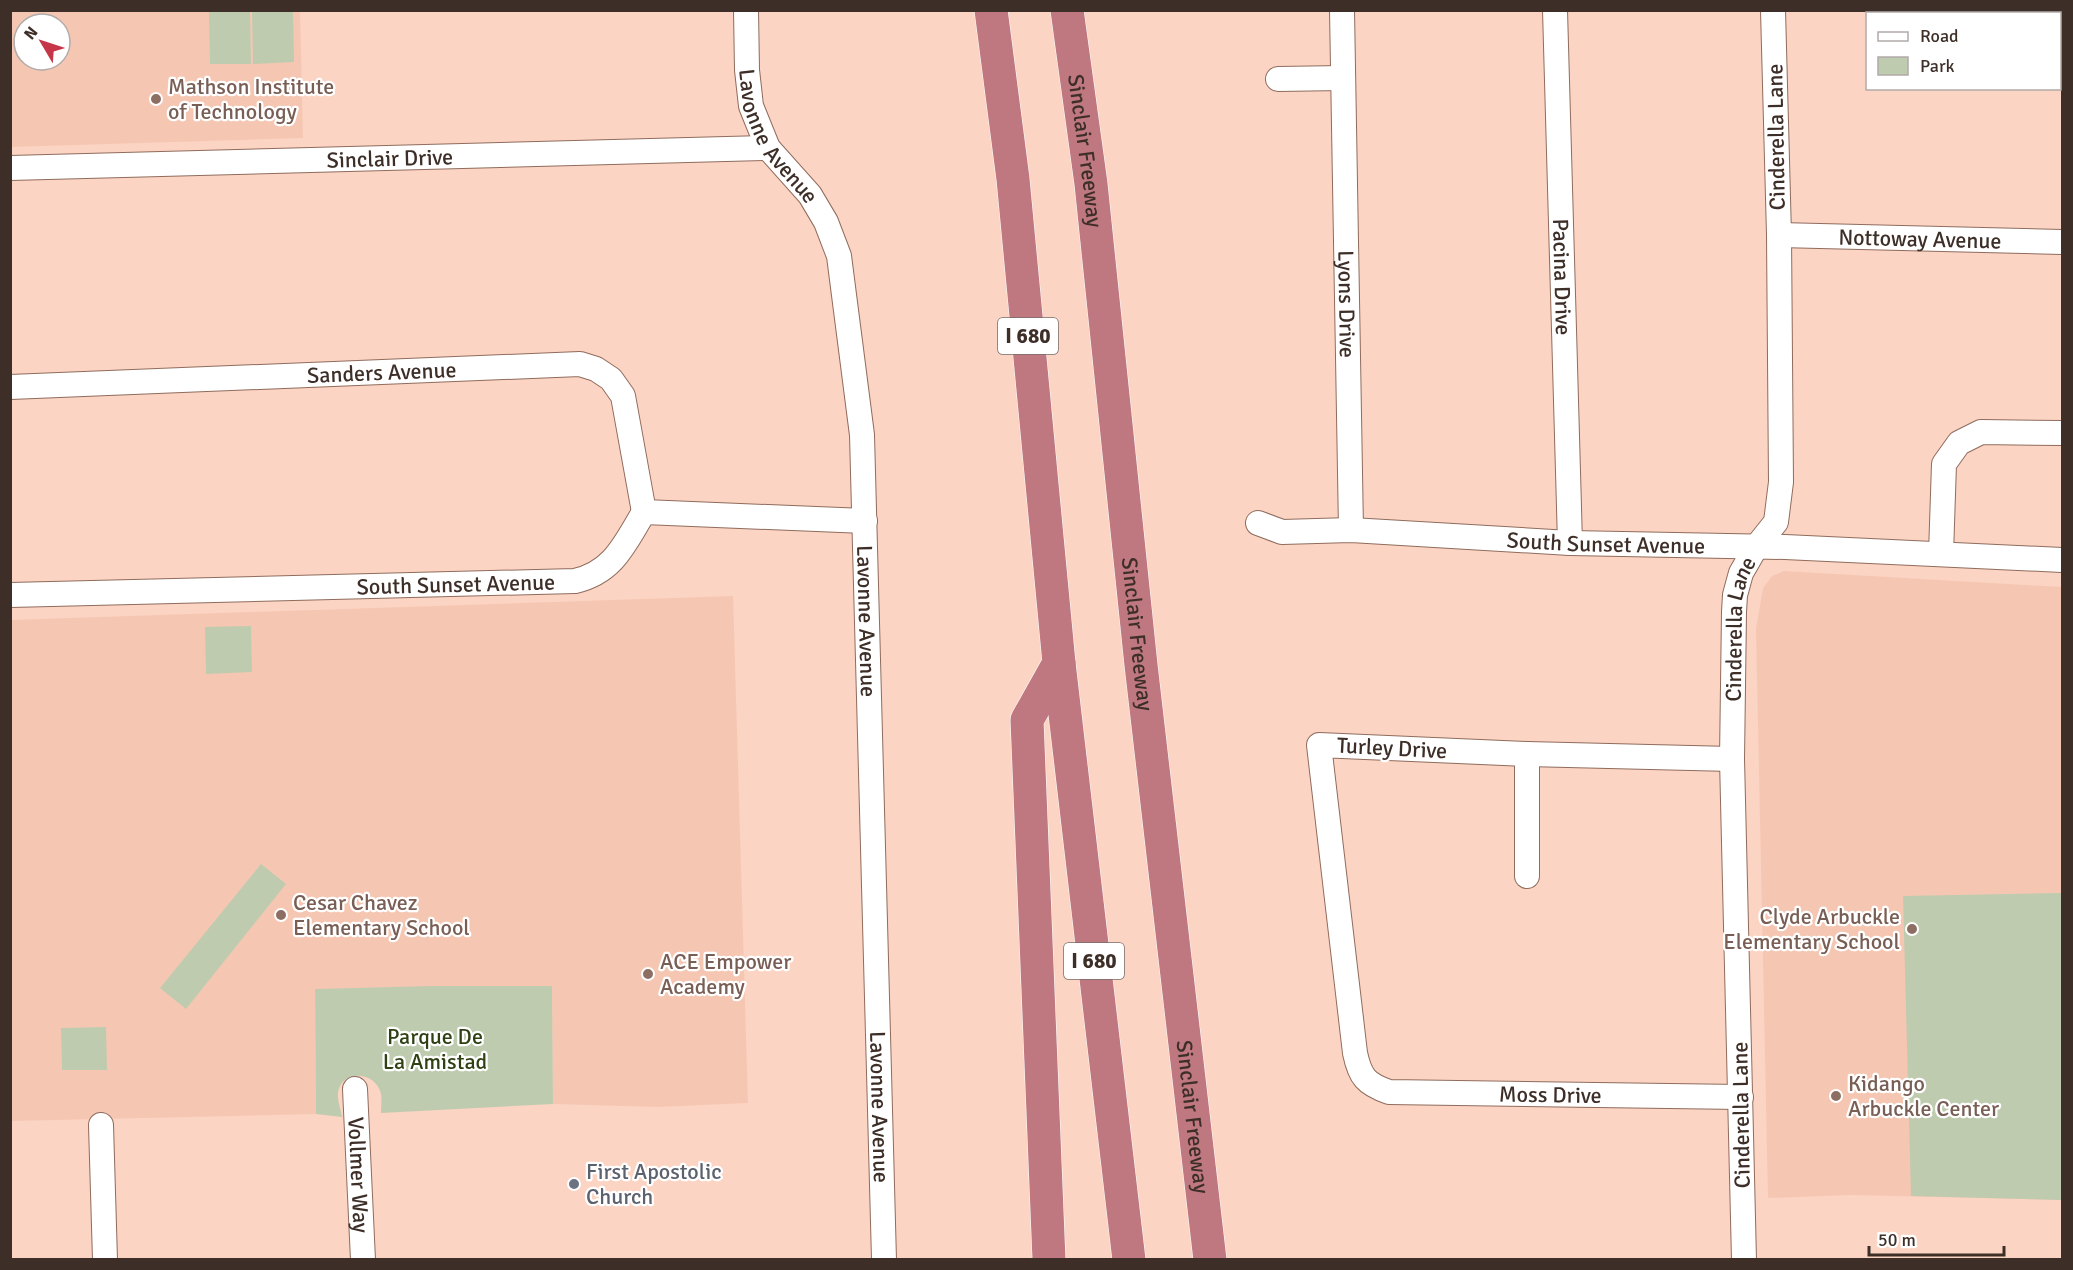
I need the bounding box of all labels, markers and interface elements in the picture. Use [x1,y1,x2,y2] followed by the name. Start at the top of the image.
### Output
[12,12,72,72] north arrow
[1866,12,2061,90] legend
[20,23,42,44] text: N
[1920,25,1959,47] text: Road
[1920,55,1955,77] text: Park
[1761,63,1791,211] street label: Cinderella Lane
[733,67,825,207] street label: Lavonne Avenue
[1062,72,1109,229] street label: Sinclair Freeway
[168,73,334,125] place label: Mathson Institute of Technology
[149,92,163,106] marker: Mathson Institute of Technology
[326,143,453,173] street label: Sinclair Drive
[1547,218,1578,336] street label: Pacina Drive
[1838,223,2002,254] street label: Nottoway Avenue
[1333,250,1362,358] street label: Lyons Drive
[998,318,1058,354] road number: I 680
[306,355,457,389] street label: Sanders Avenue
[1506,526,1705,559] street label: South Sunset Avenue
[851,545,882,697] street label: Lavonne Avenue
[1719,551,1761,702] street label: Cinderella Lane
[1116,556,1160,713] street label: Sinclair Freeway
[356,568,555,600] street label: South Sunset Avenue
[1336,732,1448,764] street label: Turley Drive
[293,889,470,941] place label: Cesar Chavez Elementary School
[1723,903,1900,955] place label: Clyde Arbuckle Elementary School
[274,908,288,922] marker: Cesar Chavez Elementary School
[1905,922,1919,936] marker: Clyde Arbuckle Elementary School
[1064,943,1124,979] road number: I 680
[660,948,791,1000] place label: ACE Empower Academy
[641,967,655,981] marker: ACE Empower Academy
[383,1023,487,1075] park label: Parque De La Amistad
[864,1031,895,1183] street label: Lavonne Avenue
[1171,1038,1216,1196] street label: Sinclair Freeway
[1726,1041,1756,1189] street label: Cinderella Lane
[1848,1070,1999,1122] place label: Kidango Arbuckle Center
[1499,1080,1602,1109] street label: Moss Drive
[1829,1089,1843,1103] marker: Kidango Arbuckle Center
[343,1116,375,1234] street label: Vollmer Way
[586,1158,722,1210] place label: First Apostolic Church
[567,1177,581,1191] marker: First Apostolic Church
[1869,1219,2004,1257] scale bar
[1878,1229,1916,1251] text: 50 m

